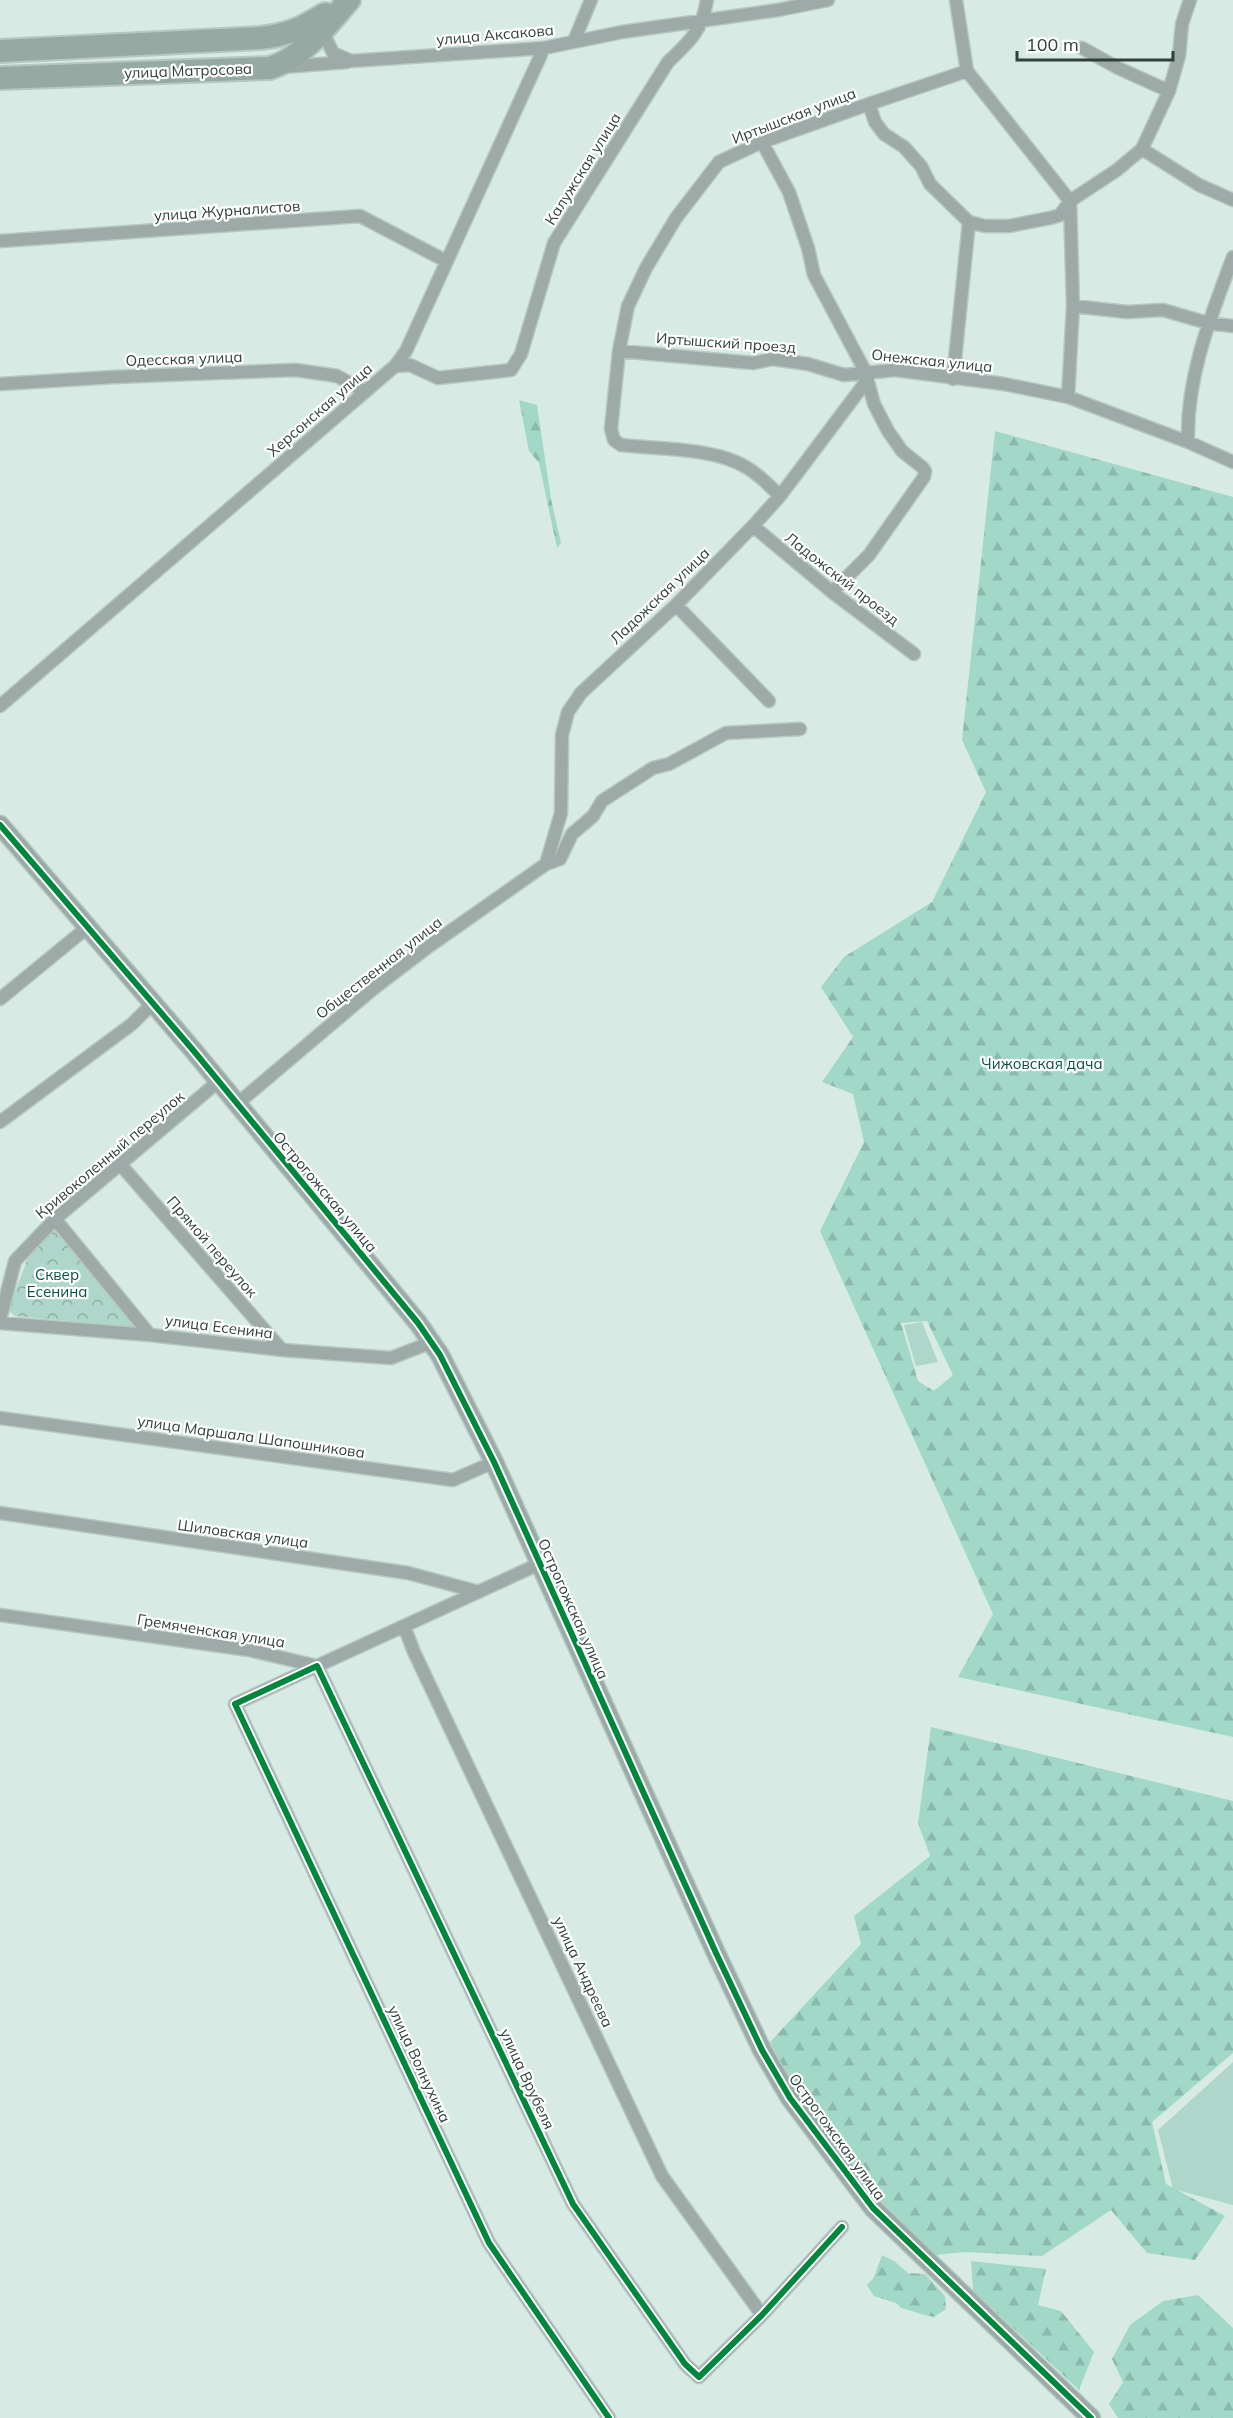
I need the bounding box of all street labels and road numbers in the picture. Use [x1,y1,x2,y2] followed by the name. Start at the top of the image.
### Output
[435,20,554,49] street label: улица Аксакова
[124,59,252,82] street label: улица Матросова
[729,83,858,148] street label: Иртышская улица
[540,109,625,228] street label: Калужская улица
[153,196,301,225] street label: улица Журналистов
[656,328,797,357] street label: Иртышский проезд
[871,345,994,376] street label: Онежская улица
[125,347,243,370] street label: Одесская улица
[263,359,376,460] street label: Херсонская улица
[781,528,903,629] street label: Ладожский проезд
[606,543,713,648] street label: Ладожская улица
[312,912,446,1023] street label: Общественная улица
[31,1086,189,1222] street label: Кривоколенный переулок
[269,1127,382,1256] street label: Острогожская улица
[163,1192,262,1302] street label: Прямой переулок
[164,1310,274,1343] street label: улица Есенина
[136,1411,366,1462] street label: улица Маршала Шапошникова
[177,1515,310,1552] street label: Шиловская улица
[534,1535,613,1682] street label: Острогожская улица
[136,1609,286,1652] street label: Гремяченская улица
[549,1913,617,2030] street label: улица Андреева
[384,2002,455,2126] street label: улица Волнухина
[496,2025,559,2132] street label: улица Врубеля
[785,2070,890,2204] street label: Острогожская улица

